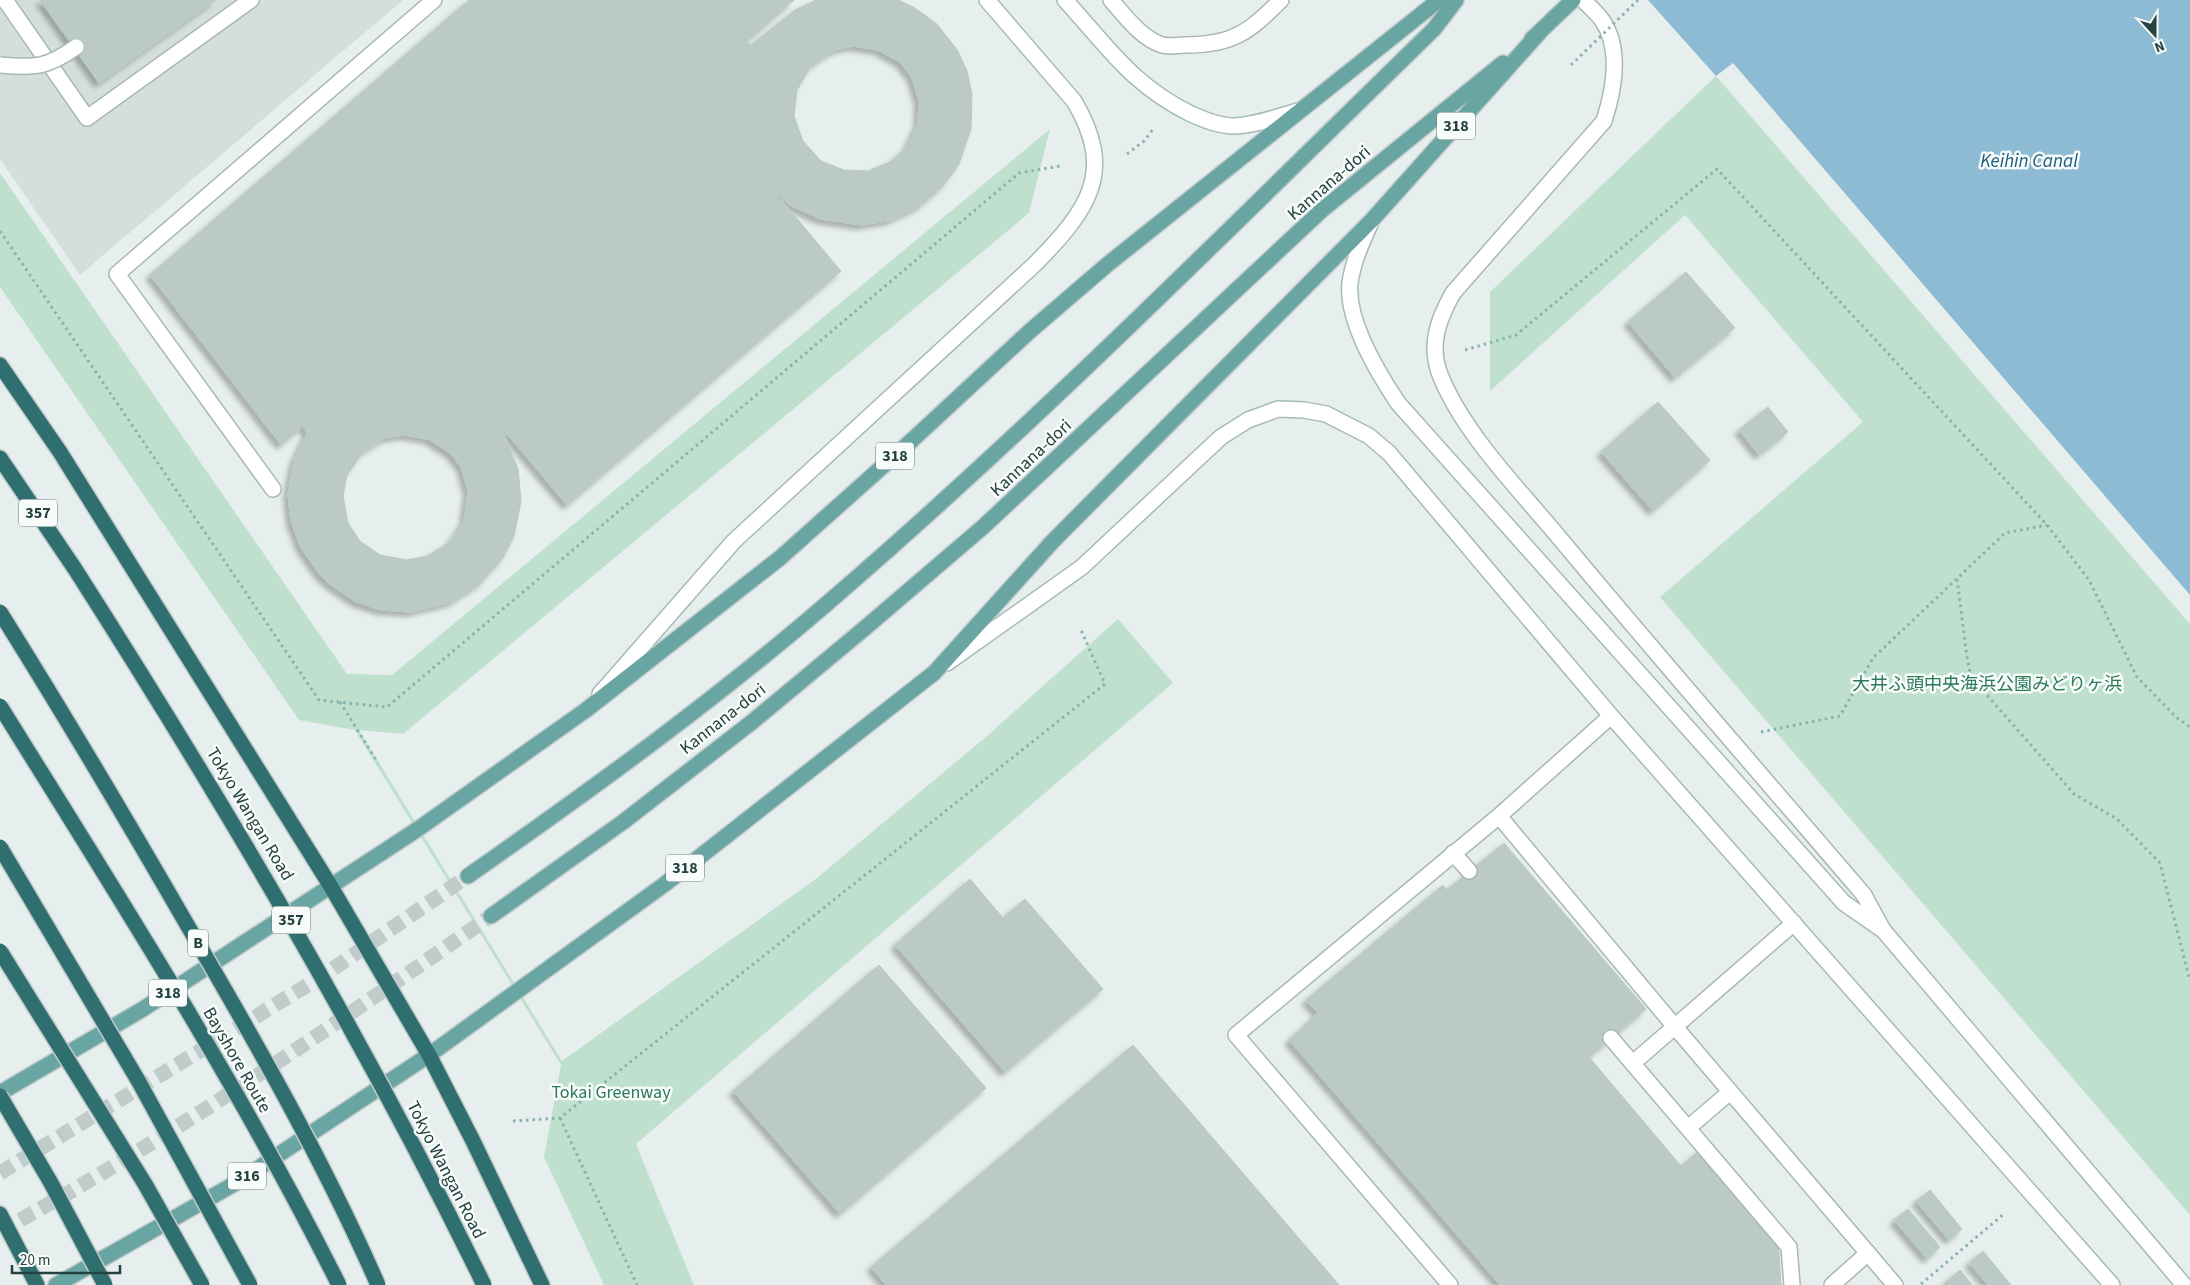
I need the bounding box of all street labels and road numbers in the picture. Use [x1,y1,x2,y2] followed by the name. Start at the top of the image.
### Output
[1437,112,1475,140] road number: 318
[1282,140,1376,226] street label: Kannana-dori
[985,414,1077,502] street label: Kannana-dori
[876,442,914,470] road number: 318
[19,499,57,526] road number: 357
[675,677,771,761] street label: Kannana-dori
[200,743,300,885] street label: Tokyo Wangan Road
[666,854,704,881] road number: 318
[272,906,310,934] road number: 357
[188,930,208,956] road number: B
[149,980,187,1006] road number: 318
[197,1003,277,1117] street label: Bayshore Route
[400,1097,492,1243] street label: Tokyo Wangan Road
[228,1162,266,1190] road number: 316

